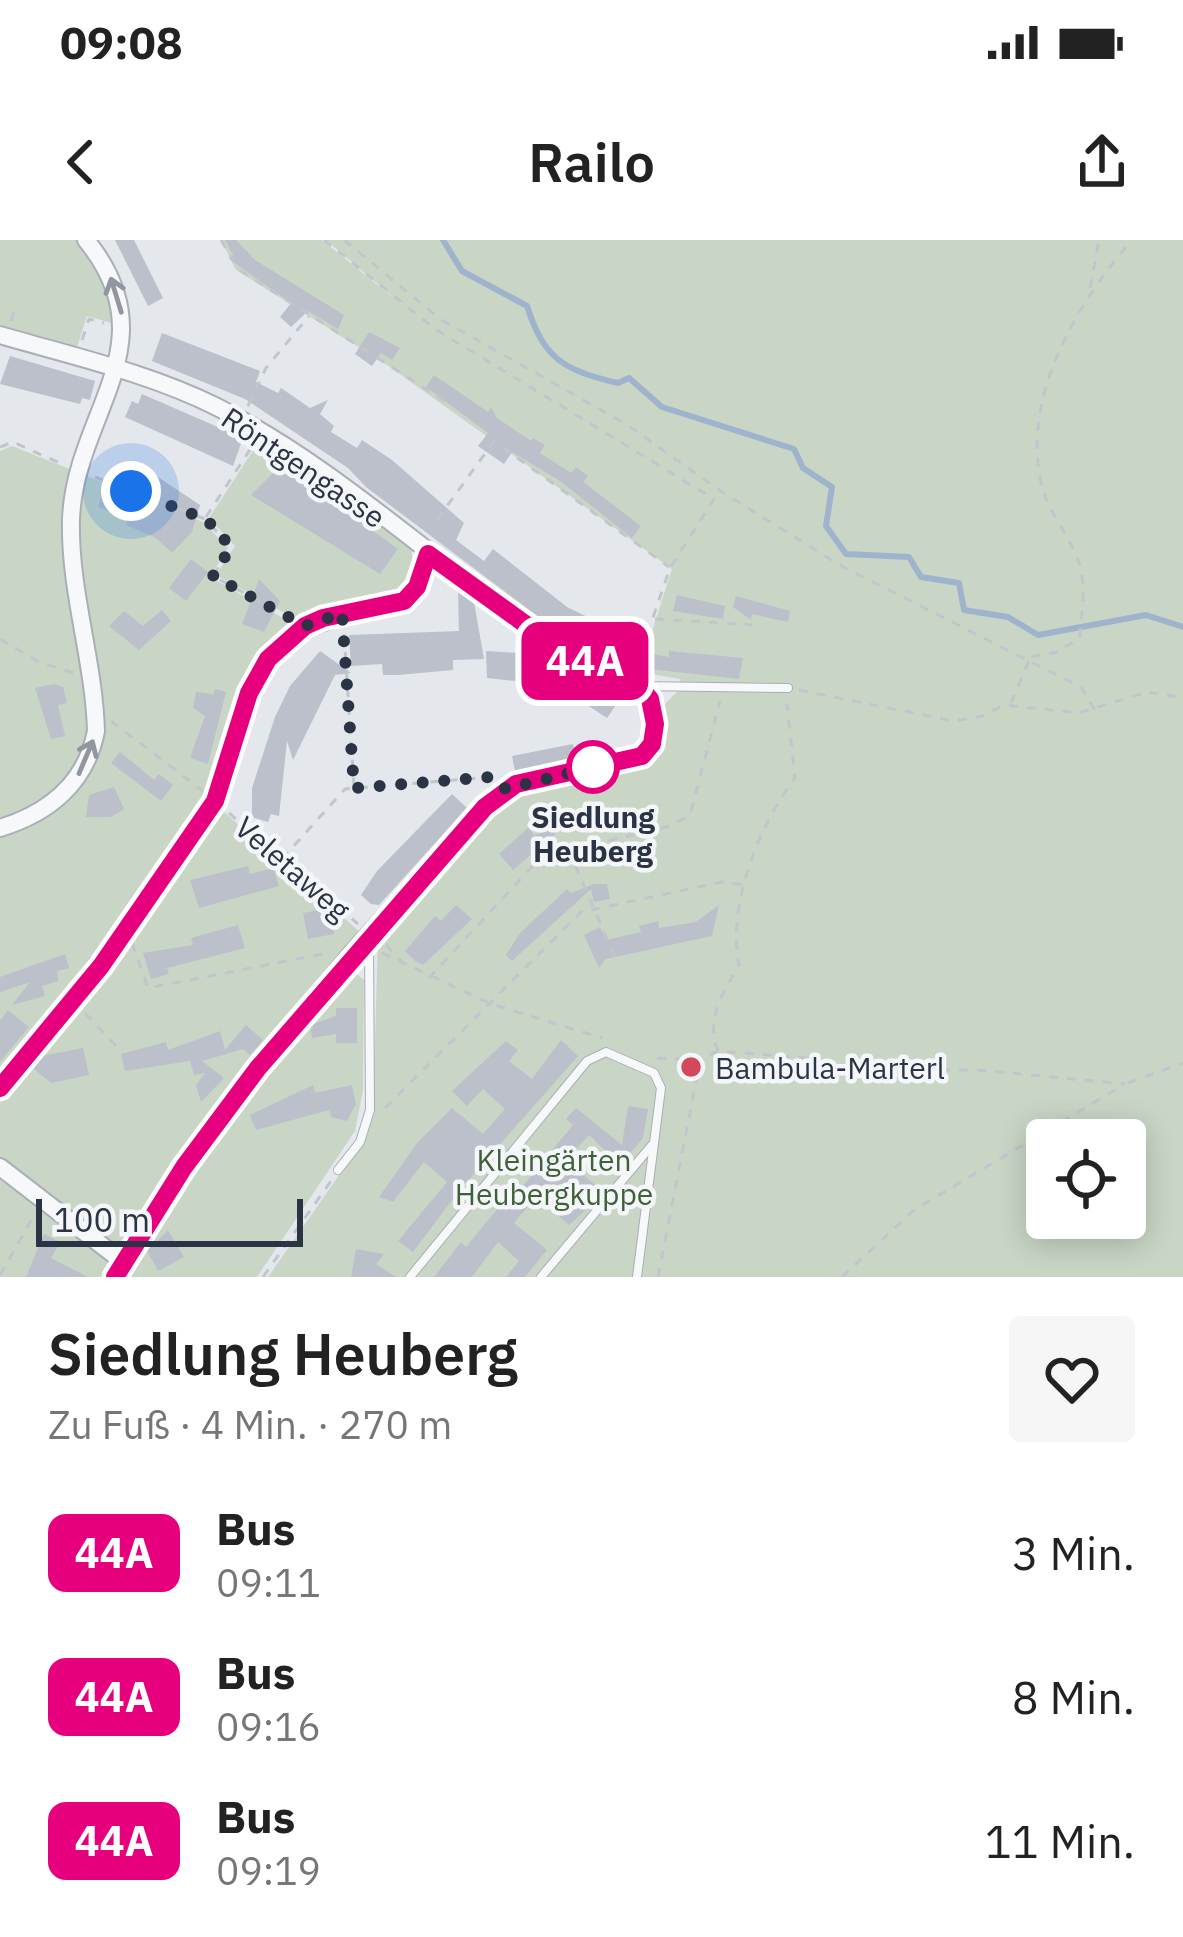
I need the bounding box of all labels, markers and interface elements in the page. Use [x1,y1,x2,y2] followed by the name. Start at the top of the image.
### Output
[60,13,183,71] text: 09:08
[528,127,655,197] text: Railo
[48,129,114,195] icon: back
[1069,129,1135,195] icon: share
[104,277,126,315] one-way arrow
[215,398,393,536] street label: Röntgengasse
[101,461,161,521] your location
[516,622,654,700] line badge: 44A
[545,633,625,688] text: 44A
[77,739,98,776] one-way arrow
[568,742,618,792] marker: Siedlung Heuberg
[531,797,655,870] place label: Siedlung Heuberg
[227,807,359,929] street label: Veletaweg
[715,1048,945,1087] place label: Bambula-Marterl
[678,1054,704,1080] marker: Bambula-Marterl
[1026,1119,1146,1239] map controls
[1026,1119,1146,1239] button: locate
[455,1140,653,1213] park label: Kleingärten Heubergkuppe
[36,1193,303,1246] scale bar
[54,1198,150,1241] text: 100 m
[1009,1316,1135,1442] button: heart
[48,1317,518,1391] text: Siedlung Heuberg
[48,1399,452,1450] text: Zu Fuß · 4 Min. · 270 m
[216,1499,296,1557] text: Bus
[1012,1524,1135,1582] text: 3 Min.
[74,1525,154,1580] text: 44A
[216,1557,321,1608] text: 09:11
[216,1643,296,1701] text: Bus
[1012,1668,1135,1726] text: 8 Min.
[74,1669,154,1724] text: 44A
[216,1701,321,1752] text: 09:16
[216,1787,296,1845] text: Bus
[985,1812,1135,1870] text: 11 Min.
[74,1813,154,1868] text: 44A
[216,1845,321,1896] text: 09:19

